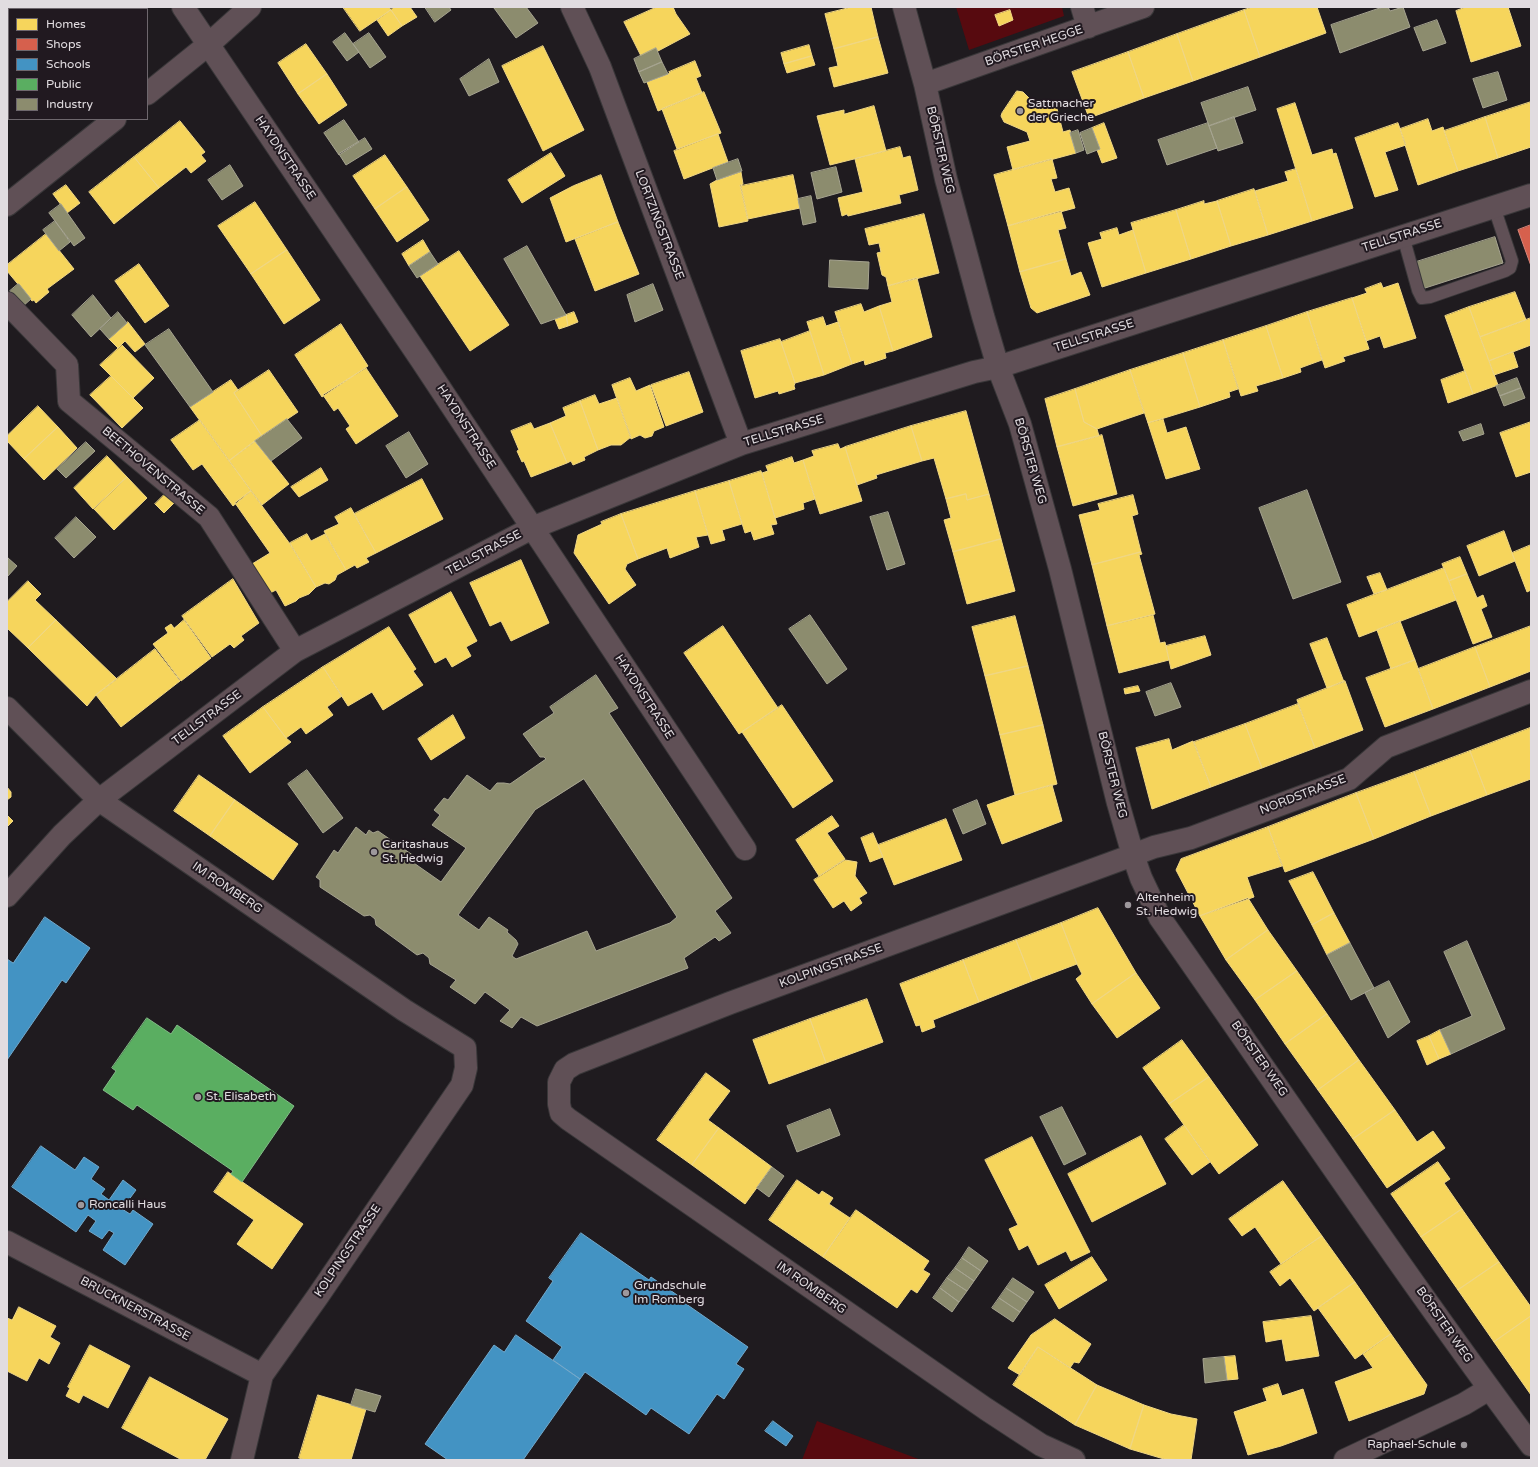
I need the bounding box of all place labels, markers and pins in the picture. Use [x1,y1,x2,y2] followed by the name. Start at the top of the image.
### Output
[1028,97,1094,125] place label: Sattmacher der Grieche
[1015,106,1025,116] marker: Sattmacher der Grieche
[382,838,449,866] place label: Caritashaus St. Hedwig
[369,847,379,857] marker: Caritashaus St. Hedwig
[1136,891,1197,919] place label: Altenheim St. Hedwig
[1123,900,1133,910] marker: Altenheim St. Hedwig
[206,1090,276,1104] place label: St. Elisabeth
[193,1092,203,1102] marker: St. Elisabeth
[89,1198,166,1212] place label: Roncalli Haus
[76,1200,86,1210] marker: Roncalli Haus
[634,1279,706,1307] place label: Grundschule Im Romberg
[621,1288,631,1298] marker: Grundschule Im Romberg
[1367,1438,1456,1452] place label: Raphael-Schule
[1459,1440,1469,1450] marker: Raphael-Schule

